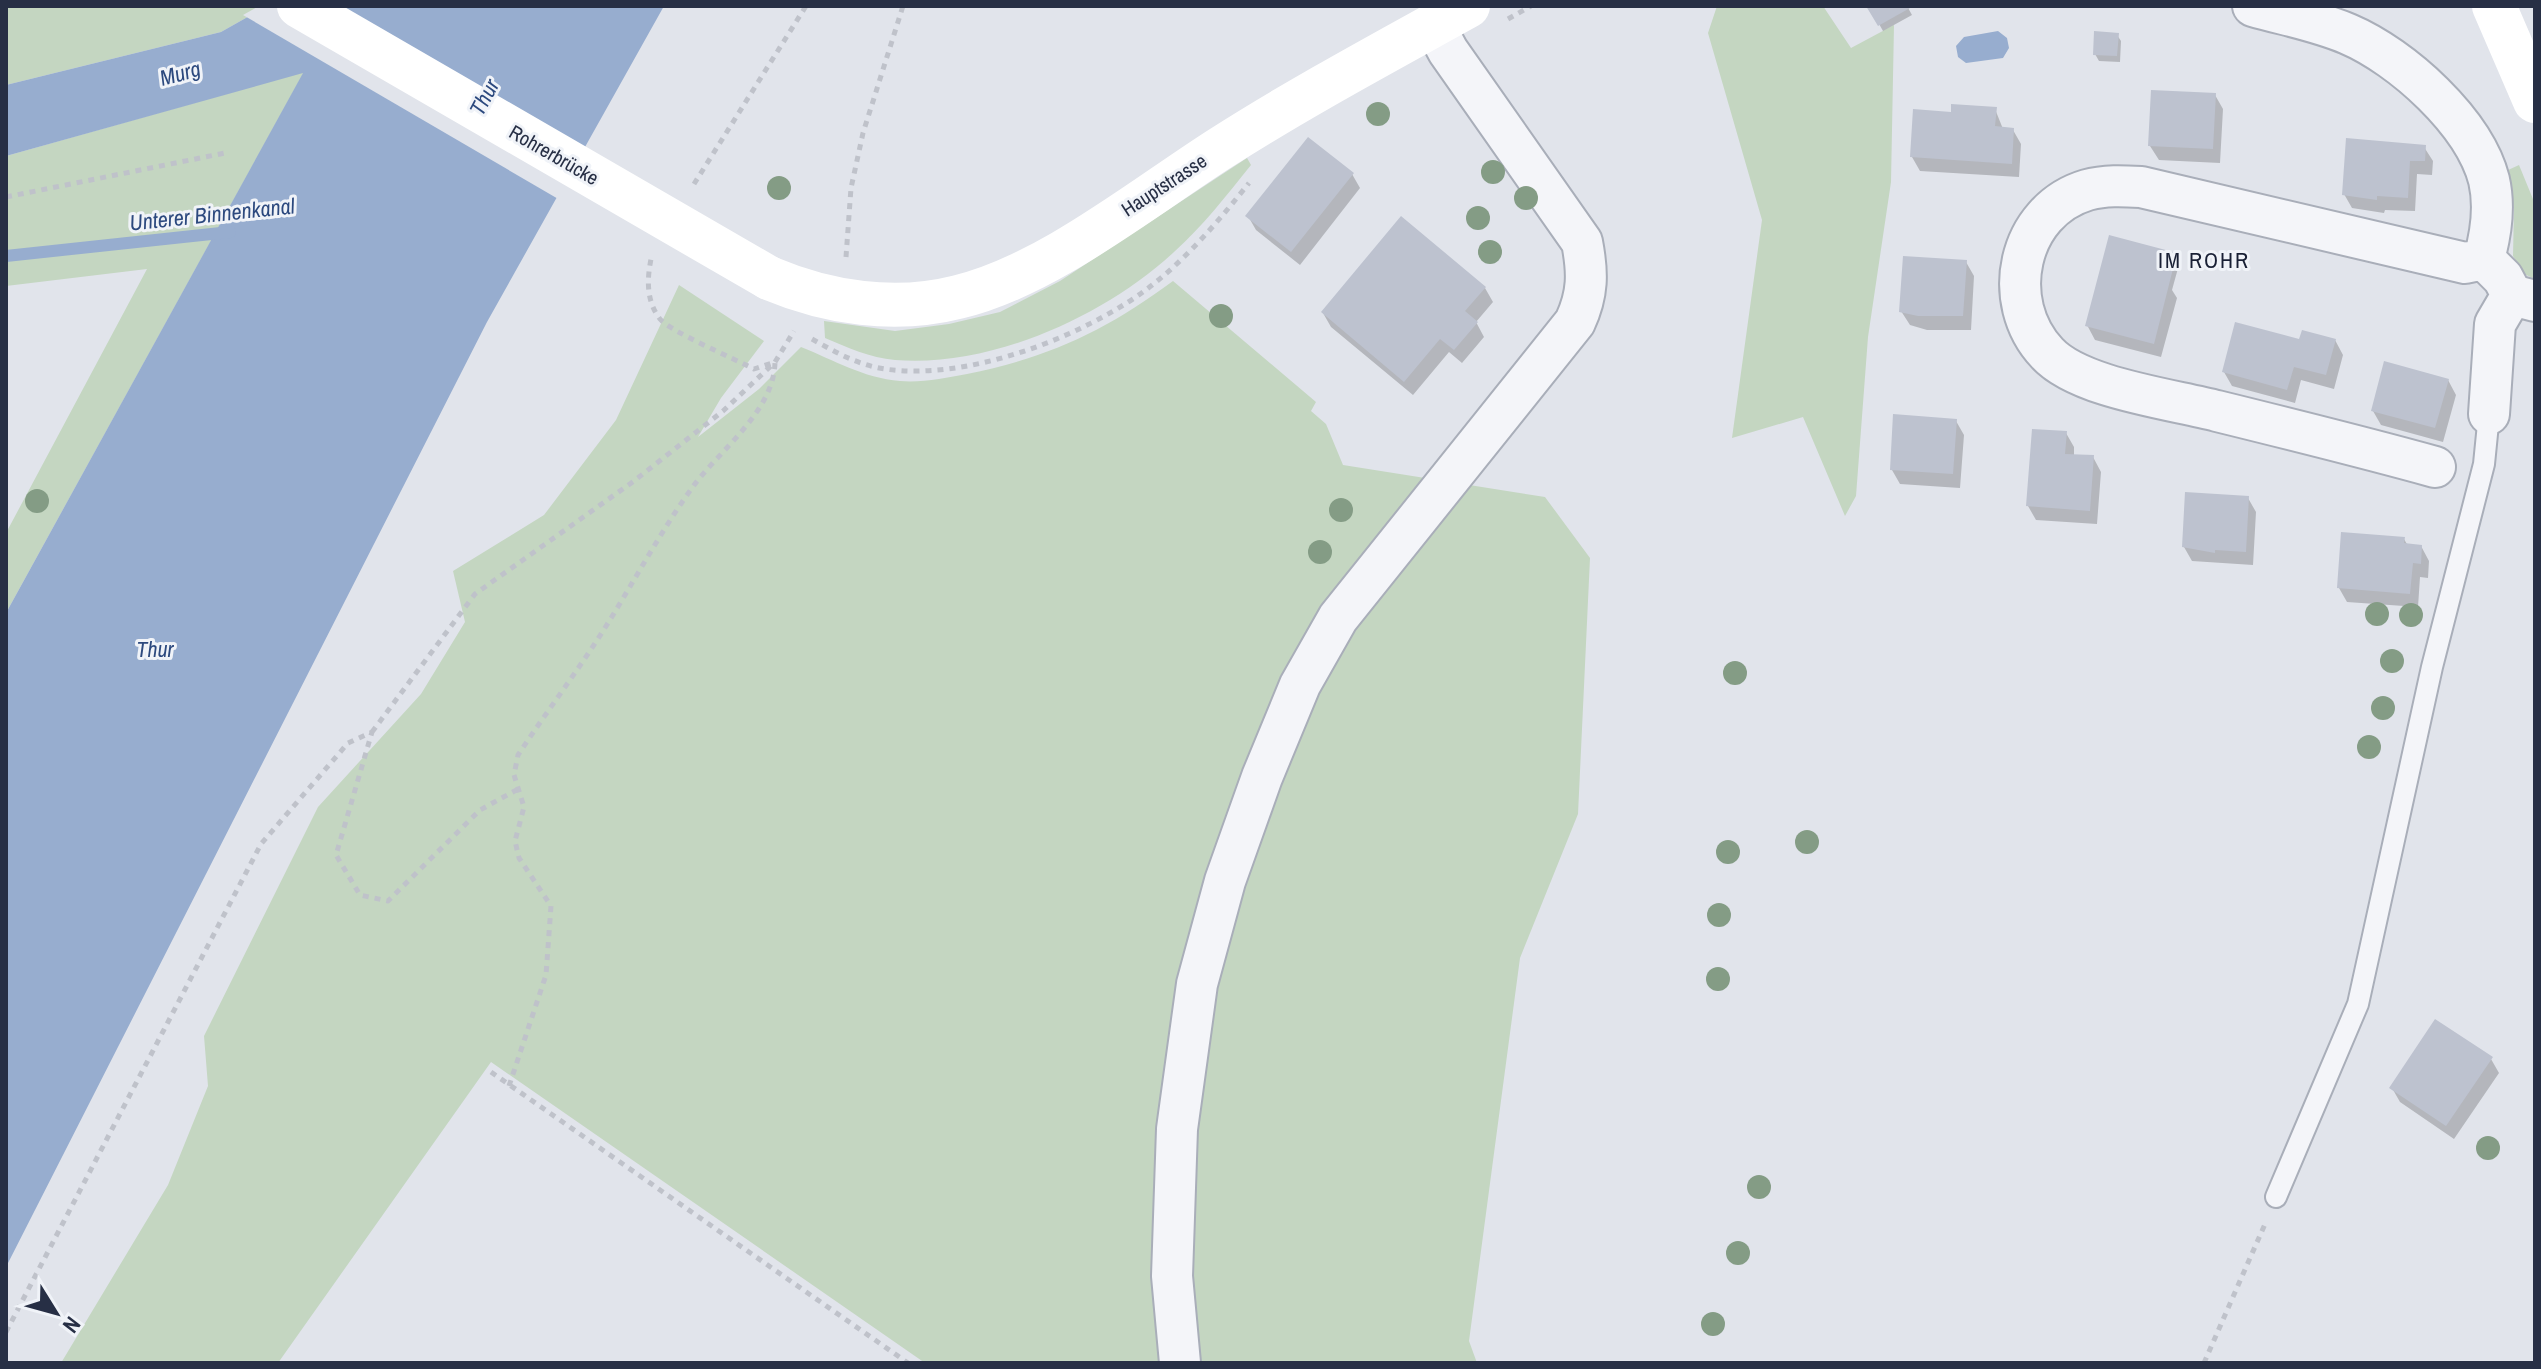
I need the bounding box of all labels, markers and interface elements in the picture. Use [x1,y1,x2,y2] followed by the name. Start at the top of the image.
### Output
[156,53,204,93] water label: Murg
[462,73,506,120] water label: Thur
[504,118,604,191] street label: Rohrerbrücke
[1116,147,1212,222] street label: Hauptstrasse
[128,190,297,238] water label: Unterer Binnenkanal
[2158,245,2250,275] district label: IM ROHR
[136,634,175,664] water label: Thur
[16,1273,96,1353] north arrow
[56,1311,88,1339] text: N

